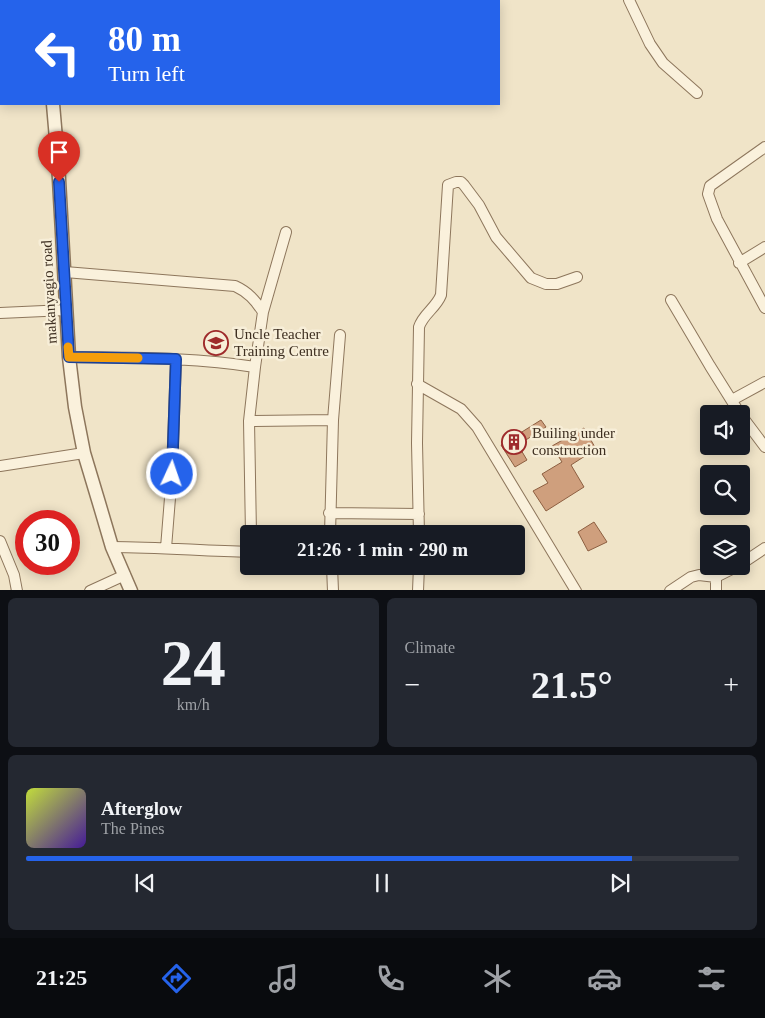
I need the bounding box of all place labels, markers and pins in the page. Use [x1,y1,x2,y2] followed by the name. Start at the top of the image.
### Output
[38,131,80,182] pin
[234,326,329,359] place label: Uncle Teacher Training Centre
[203,330,229,356] school or university icon: Uncle Teacher Training Centre
[532,425,615,458] place label: Builing under construction
[501,429,527,455] building icon: Builing under construction

